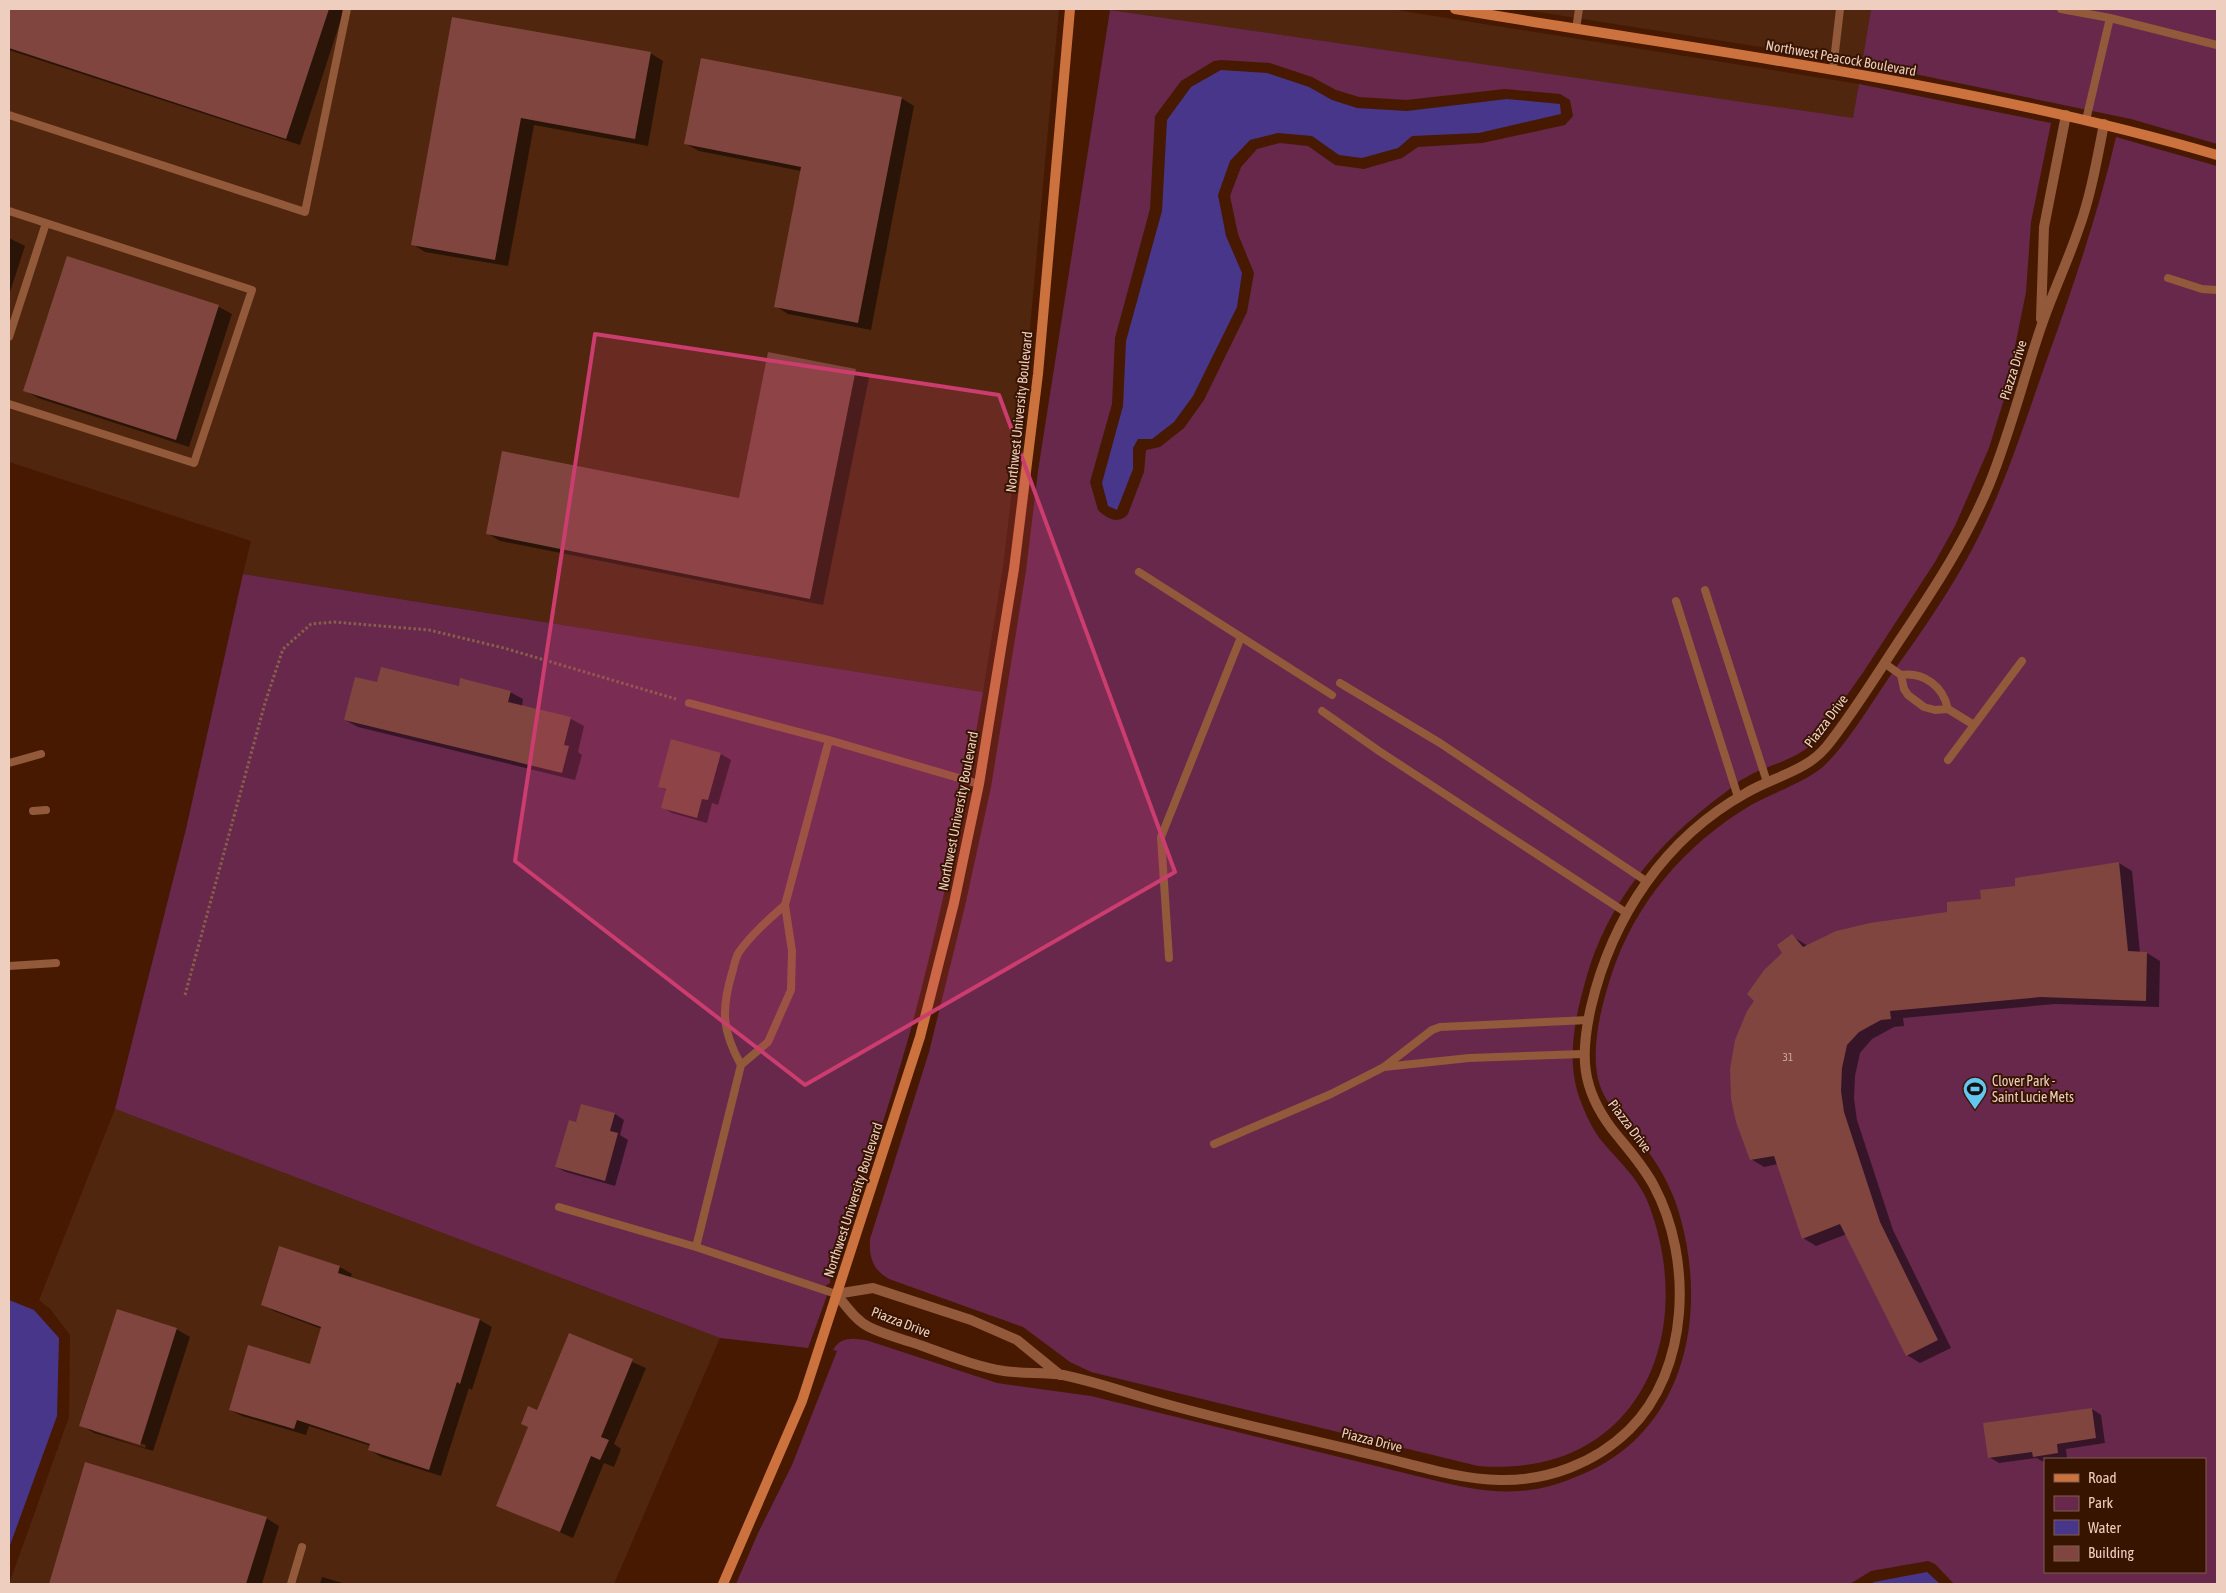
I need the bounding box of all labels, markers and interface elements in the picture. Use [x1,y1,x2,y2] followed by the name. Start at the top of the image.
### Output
[1765,37,1917,79] street label: Northwest Peacock Boulevard
[1003,331,1035,493] street label: Northwest University Boulevard
[1996,338,2030,402] street label: Piazza Drive
[1801,691,1851,751] street label: Piazza Drive
[935,730,981,892] street label: Northwest University Boulevard
[1783,1051,1793,1063] house number: 31
[1992,1073,2074,1105] place label: Clover Park - Saint Lucie Mets
[1962,1076,1988,1110] sports icon: Clover Park - Saint Lucie Mets
[1605,1096,1655,1156] street label: Piazza Drive
[820,1120,886,1280] street label: Northwest University Boulevard
[869,1303,933,1341] street label: Piazza Drive
[1340,1425,1404,1455] street label: Piazza Drive
[2044,1458,2206,1573] legend
[2088,1469,2117,1486] text: Road
[2088,1494,2113,1511] text: Park
[2088,1519,2121,1536] text: Water
[2088,1544,2134,1561] text: Building

